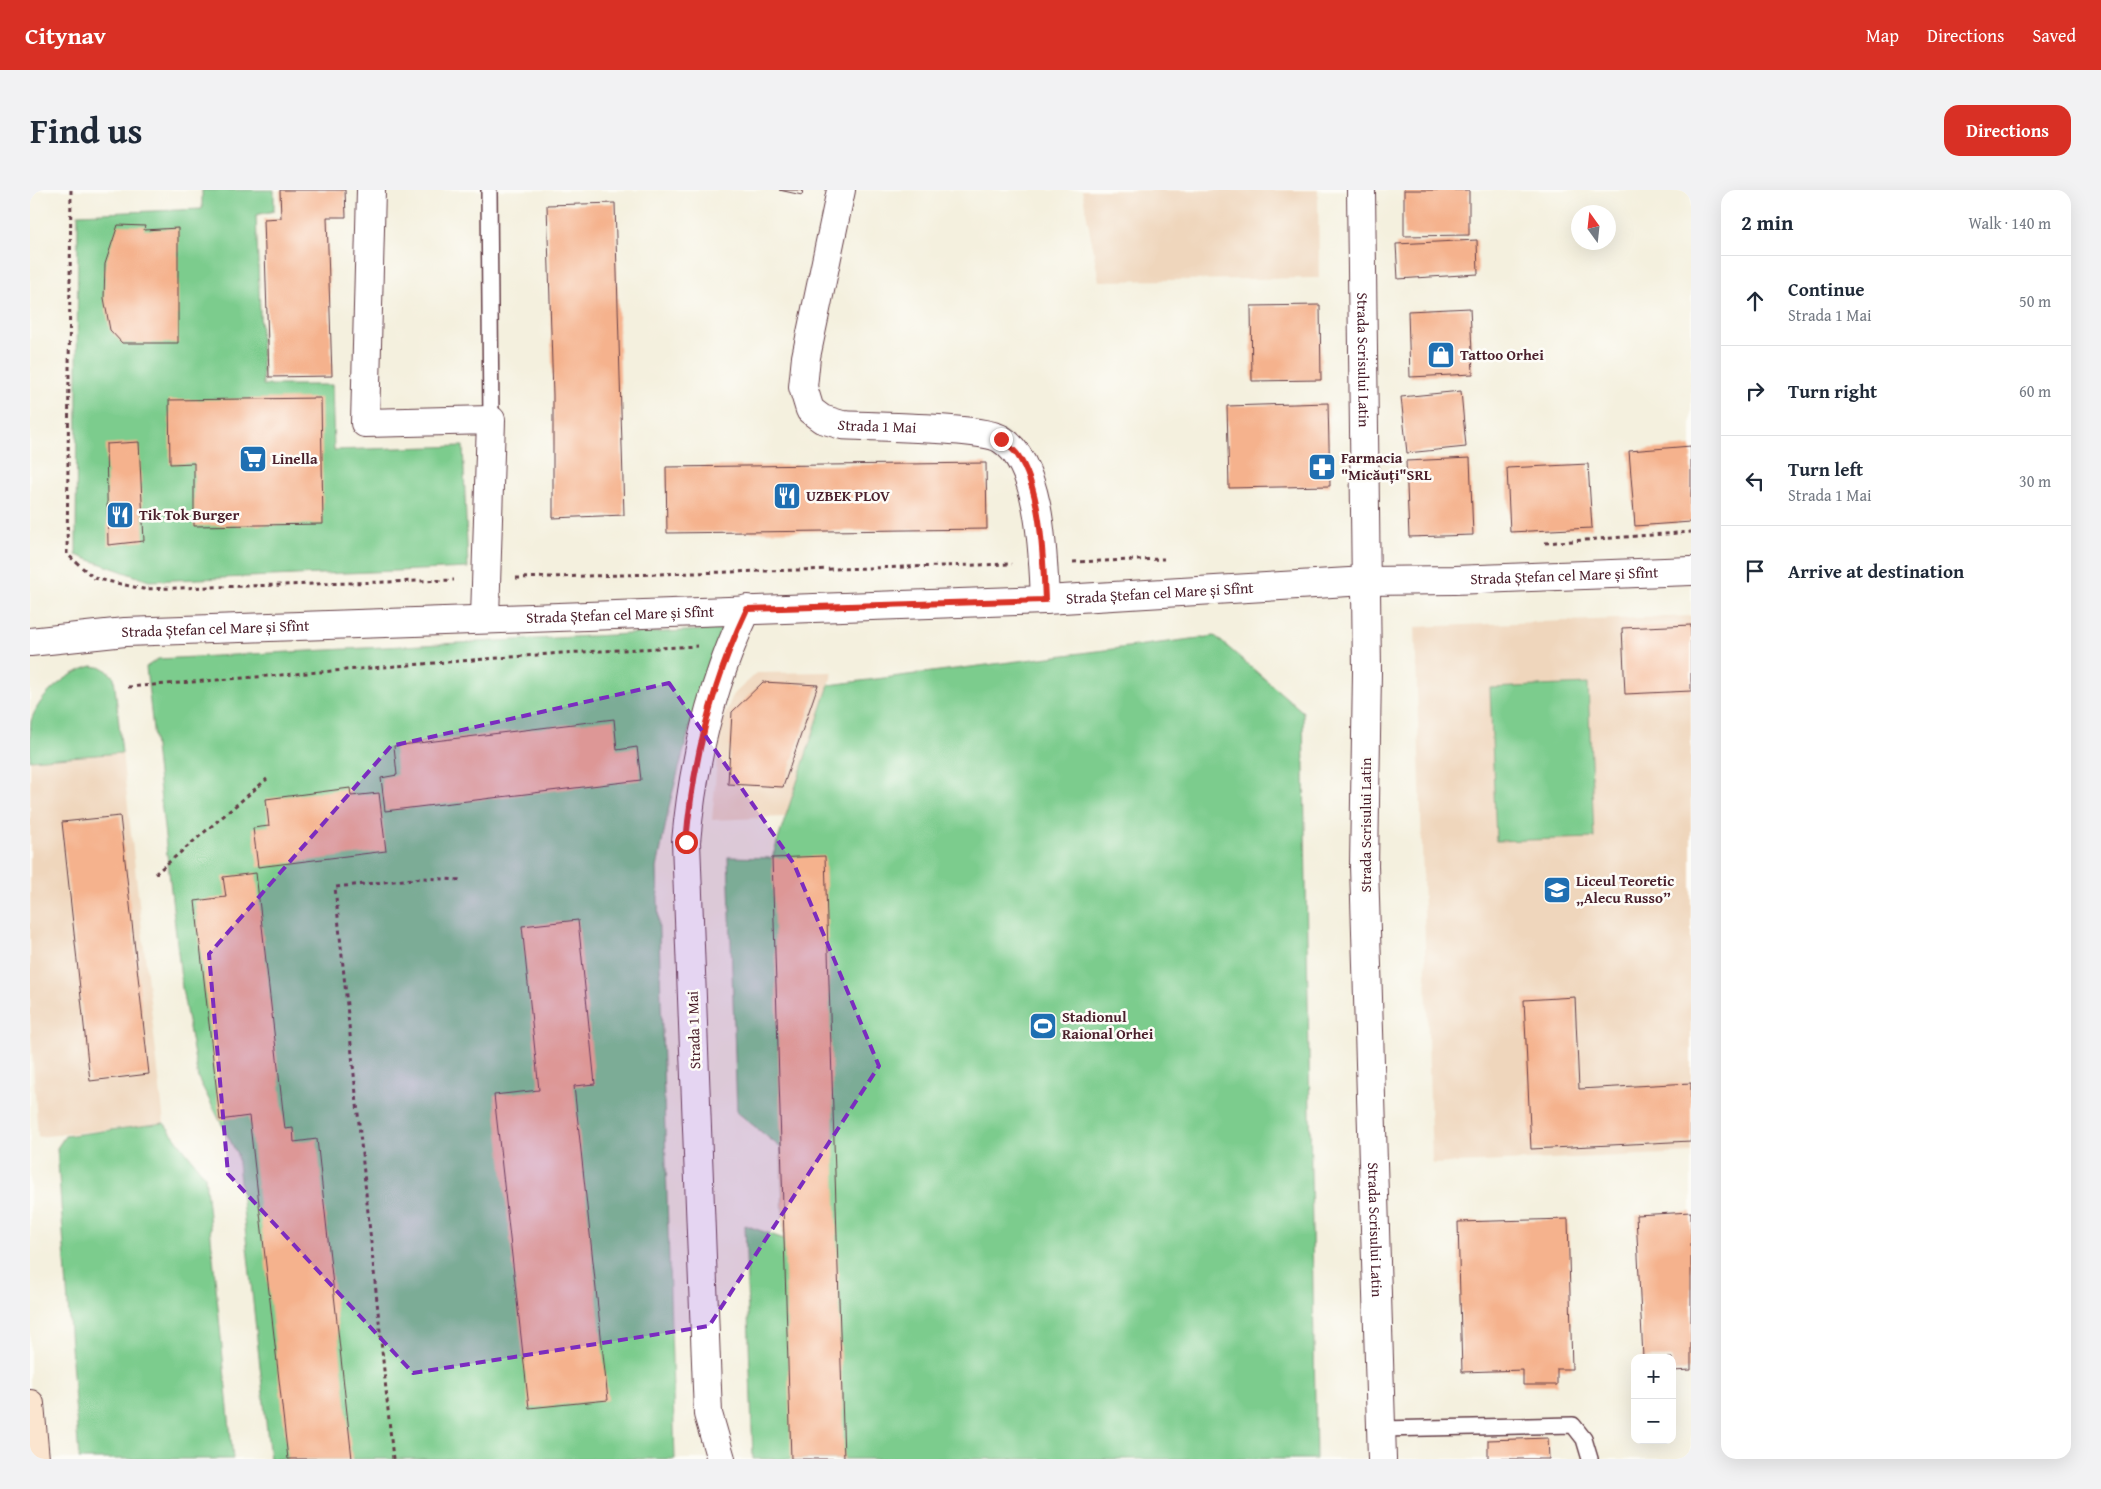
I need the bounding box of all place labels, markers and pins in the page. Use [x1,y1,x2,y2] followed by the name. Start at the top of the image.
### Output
[1426,340,1456,370] shop icon: Tattoo Orhei
[1460,344,1544,365] place label: Tattoo Orhei
[238,444,268,474] supermarket icon: Linella
[1341,447,1432,485] place label: Farmacia "Micăuți"SRL
[272,448,318,469] place label: Linella
[1307,452,1337,482] pharmacy icon: Farmacia "Micăuți"SRL
[772,481,802,511] restaurant icon: UZBEK PLOV
[806,485,890,506] place label: UZBEK PLOV
[105,500,135,530] restaurant icon: Tik Tok Burger
[139,504,239,525] place label: Tik Tok Burger
[1576,870,1674,908] place label: Liceul Teoretic „Alecu Russo”
[1542,875,1572,905] school or university icon: Liceul Teoretic „Alecu Russo”
[1062,1006,1154,1044] place label: Stadionul Raional Orhei
[1028,1011,1058,1041] sports icon: Stadionul Raional Orhei

